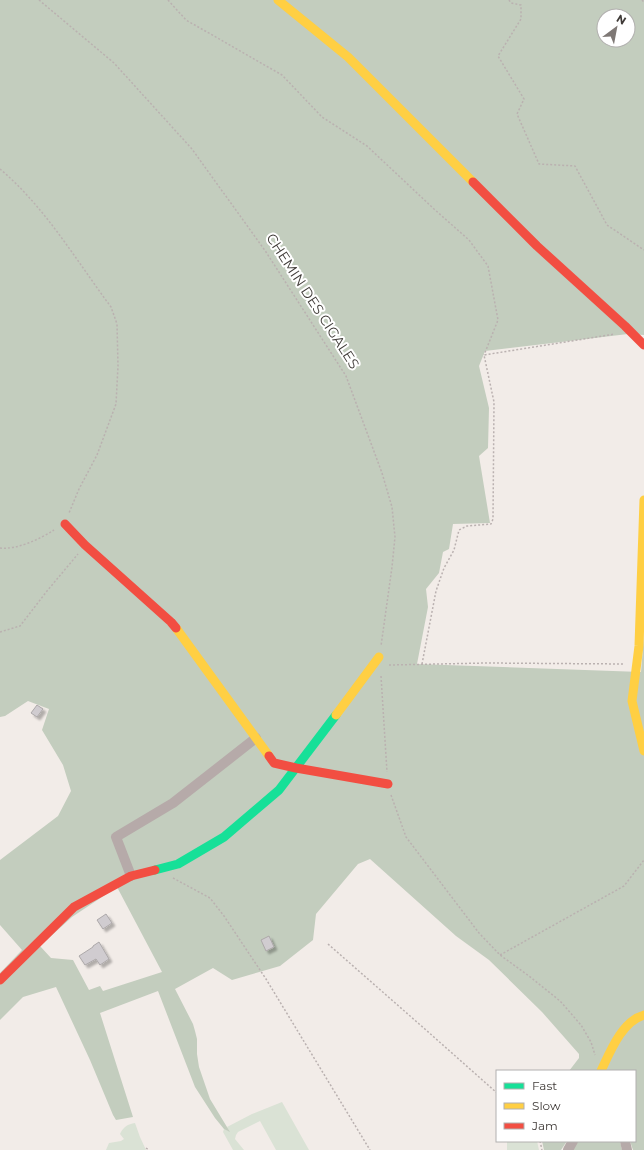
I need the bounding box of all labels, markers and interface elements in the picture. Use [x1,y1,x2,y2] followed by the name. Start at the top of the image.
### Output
[596,8,636,48] north arrow
[614,11,629,28] text: N
[262,230,364,372] street label: CHEMIN DES CIGALES
[496,1070,636,1142] legend
[532,1078,557,1093] text: Fast
[532,1098,561,1113] text: Slow
[531,1118,558,1133] text: Jam

